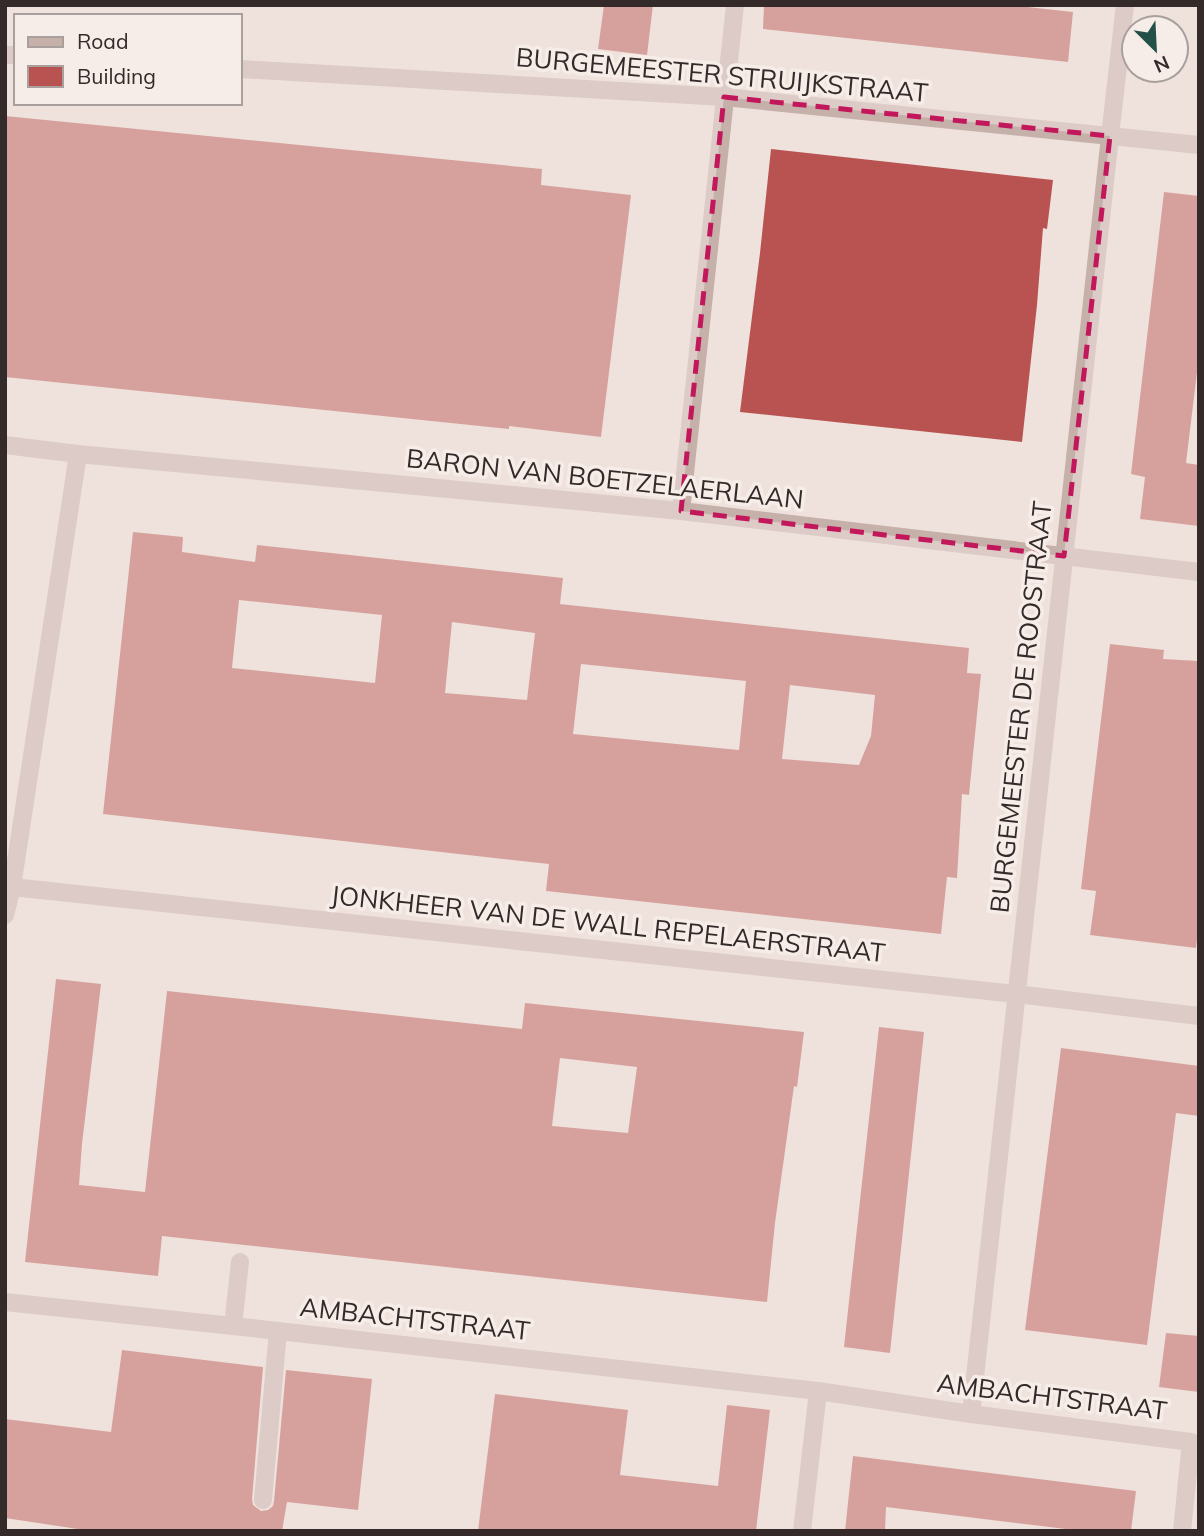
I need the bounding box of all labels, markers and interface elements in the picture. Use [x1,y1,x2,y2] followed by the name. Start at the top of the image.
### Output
[14,14,242,105] legend
[1120,14,1190,84] north arrow
[77,28,128,54] text: Road
[515,40,930,109] street label: BURGEMEESTER STRUIJKSTRAAT
[1150,51,1173,78] text: N
[77,63,156,89] text: Building
[405,441,805,516] street label: BARON VAN BOETZELAERLAAN
[982,499,1059,914] street label: BURGEMEESTER DE ROOSTRAAT
[329,878,887,969] street label: JONKHEER VAN DE WALL REPELAERSTRAAT
[298,1290,532,1347] street label: AMBACHTSTRAAT
[935,1366,1169,1427] street label: AMBACHTSTRAAT

